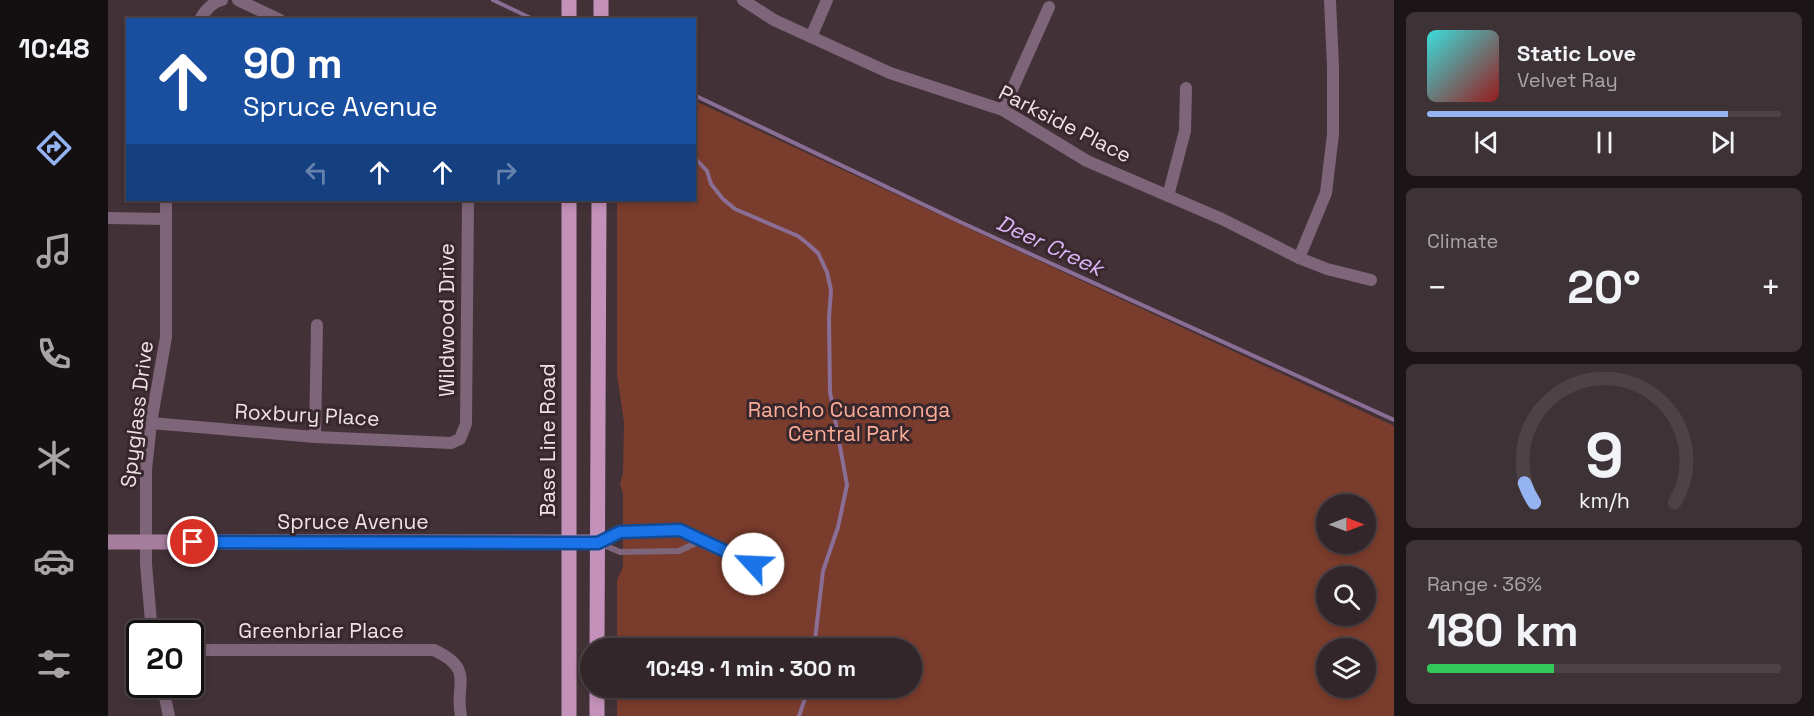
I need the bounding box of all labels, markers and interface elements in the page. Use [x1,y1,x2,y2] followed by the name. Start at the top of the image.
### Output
[18,31,90,66] text: 10:48
[243,37,343,90] text: 90 m
[1517,39,1636,67] text: Static Love
[144,42,222,120] icon: ahead
[1517,67,1618,93] text: Velvet Ray
[994,78,1136,169] street label: Parkside Place
[243,89,438,124] text: Spruce Avenue
[1470,126,1503,159] icon: previous
[1588,126,1621,159] icon: pause
[1706,126,1739,159] icon: next
[33,127,75,169] icon: directions
[300,156,333,189] icon: left
[363,156,396,189] icon: ahead
[426,156,459,189] icon: ahead
[489,156,522,189] icon: right
[992,208,1110,283] water label: Deer Creek
[1427,228,1498,254] text: Climate
[33,230,75,272] icon: music
[433,243,460,397] street label: Wildwood Drive
[1567,259,1641,316] text: 20°
[1427,267,1447,309] text: −
[1761,267,1781,309] text: +
[33,333,75,375] icon: phone
[114,339,159,489] street label: Spyglass Drive
[534,363,561,517] street label: Base Line Road
[748,396,950,447] park label: Rancho Cucamonga Central Park
[234,397,380,432] street label: Roxbury Place
[1585,416,1623,495] text: 9
[33,437,75,479] icon: climate
[1578,487,1630,514] text: km/h
[1316,494,1376,554] north arrow
[1316,494,1376,698] map controls
[277,508,429,535] street label: Spruce Avenue
[167,516,218,567] pin
[176,525,209,558] icon: arrive
[721,532,785,596] position arrow
[33,540,75,582] icon: car
[1316,566,1376,626] button: search
[1427,571,1542,597] text: Range · 36%
[1427,602,1579,659] text: 180 km
[238,617,404,644] street label: Greenbriar Place
[126,620,204,698] speed limit sign: 20
[1316,638,1376,698] button: layers
[33,643,75,685] icon: filters
[646,654,856,682] text: 10:49 · 1 min · 300 m

